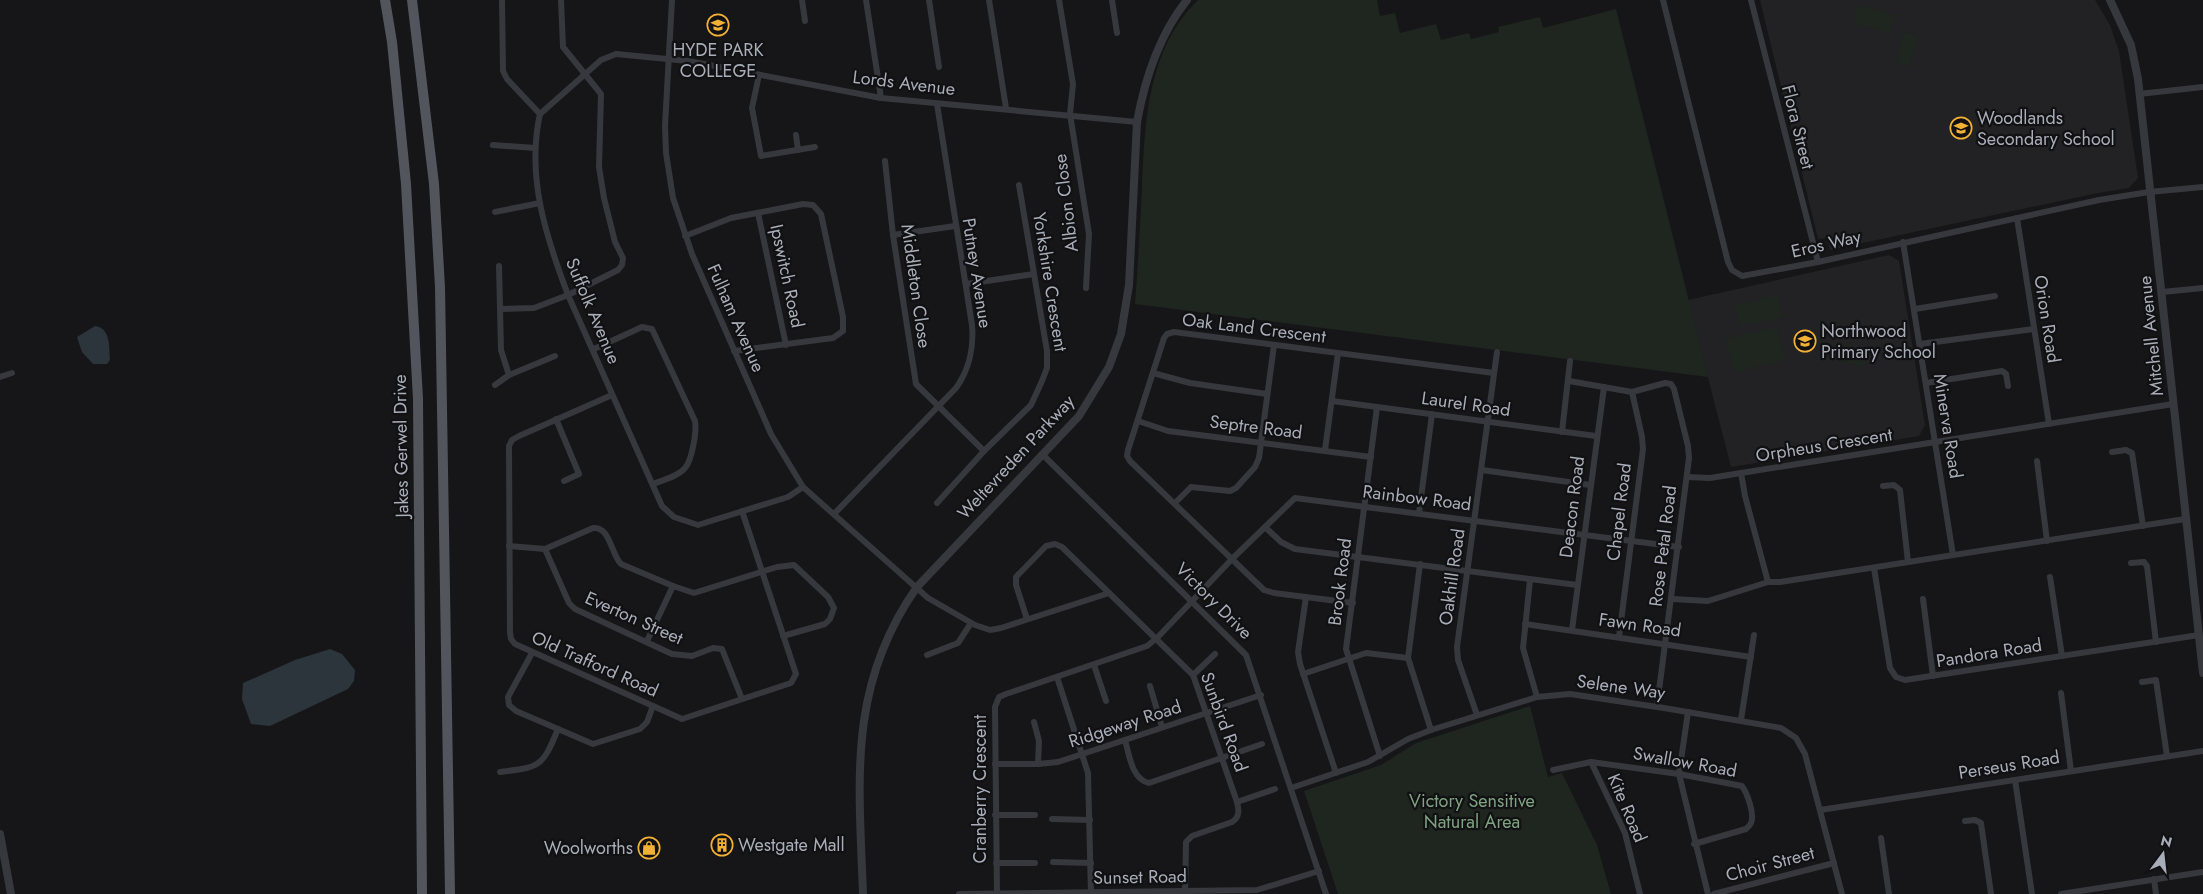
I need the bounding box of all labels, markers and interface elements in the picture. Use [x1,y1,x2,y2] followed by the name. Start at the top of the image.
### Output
[706,13,730,37] school or university icon: HYDE PARK COLLEGE
[672,37,764,84] place label: HYDE PARK COLLEGE
[851,64,957,102] street label: Lords Avenue
[1775,82,1821,173] street label: Flora Street
[1977,105,2115,152] place label: Woodlands Secondary School
[1949,116,1973,140] school or university icon: Woodlands Secondary School
[1047,153,1085,253] street label: Albion Close
[1026,211,1074,354] street label: Yorkshire Crescent
[955,216,999,330] street label: Putney Avenue
[763,222,811,330] street label: Ipswitch Road
[894,222,938,350] street label: Middleton Close
[1789,223,1863,265] street label: Eros Way
[559,254,627,368] street label: Suffolk Avenue
[701,260,771,376] street label: Fulham Avenue
[2027,273,2067,365] street label: Orion Road
[2132,275,2170,397] street label: Mitchell Avenue
[1181,306,1328,350] street label: Oak Land Crescent
[1821,318,1936,365] place label: Northwood Primary School
[1793,329,1817,353] school or university icon: Northwood Primary School
[1927,372,1969,480] street label: Minerva Road
[387,374,415,520] street label: Jakes Gerwel Drive
[1420,385,1512,423] street label: Laurel Road
[951,389,1081,525] street label: Weltevreden Parkway
[1208,408,1304,446] street label: Septre Road
[1754,421,1895,469] street label: Orpheus Crescent
[1553,455,1591,559] street label: Deacon Road
[1600,462,1638,562] street label: Chapel Road
[1361,478,1473,518] street label: Rainbow Road
[1643,484,1683,608] street label: Rose Petal Road
[1432,527,1472,627] street label: Oakhill Road
[1322,537,1358,627] street label: Brook Road
[1170,557,1258,645] street label: Victory Drive
[581,585,688,651] street label: Everton Street
[1597,606,1683,644] street label: Fawn Road
[527,624,663,704] street label: Old Trafford Road
[1934,632,2044,674] street label: Pandora Road
[1575,668,1667,706] street label: Selene Way
[1194,669,1254,775] street label: Sunbird Road
[1065,694,1185,754] street label: Ridgeway Road
[967,714,993,863] street label: Cranberry Crescent
[1631,740,1739,784] street label: Swallow Road
[1956,744,2062,786] street label: Perseus Road
[1601,769,1653,847] street label: Kite Road
[1409,788,1535,835] park label: Victory Sensitive Natural Area
[2138,829,2188,879] north arrow
[2158,830,2174,853] text: N
[738,832,845,858] place label: Westgate Mall
[710,833,734,857] building icon: Westgate Mall
[544,835,633,861] place label: Woolworths
[637,836,661,860] shop icon: Woolworths
[1723,840,1818,888] street label: Choir Street
[1093,863,1187,891] street label: Sunset Road

